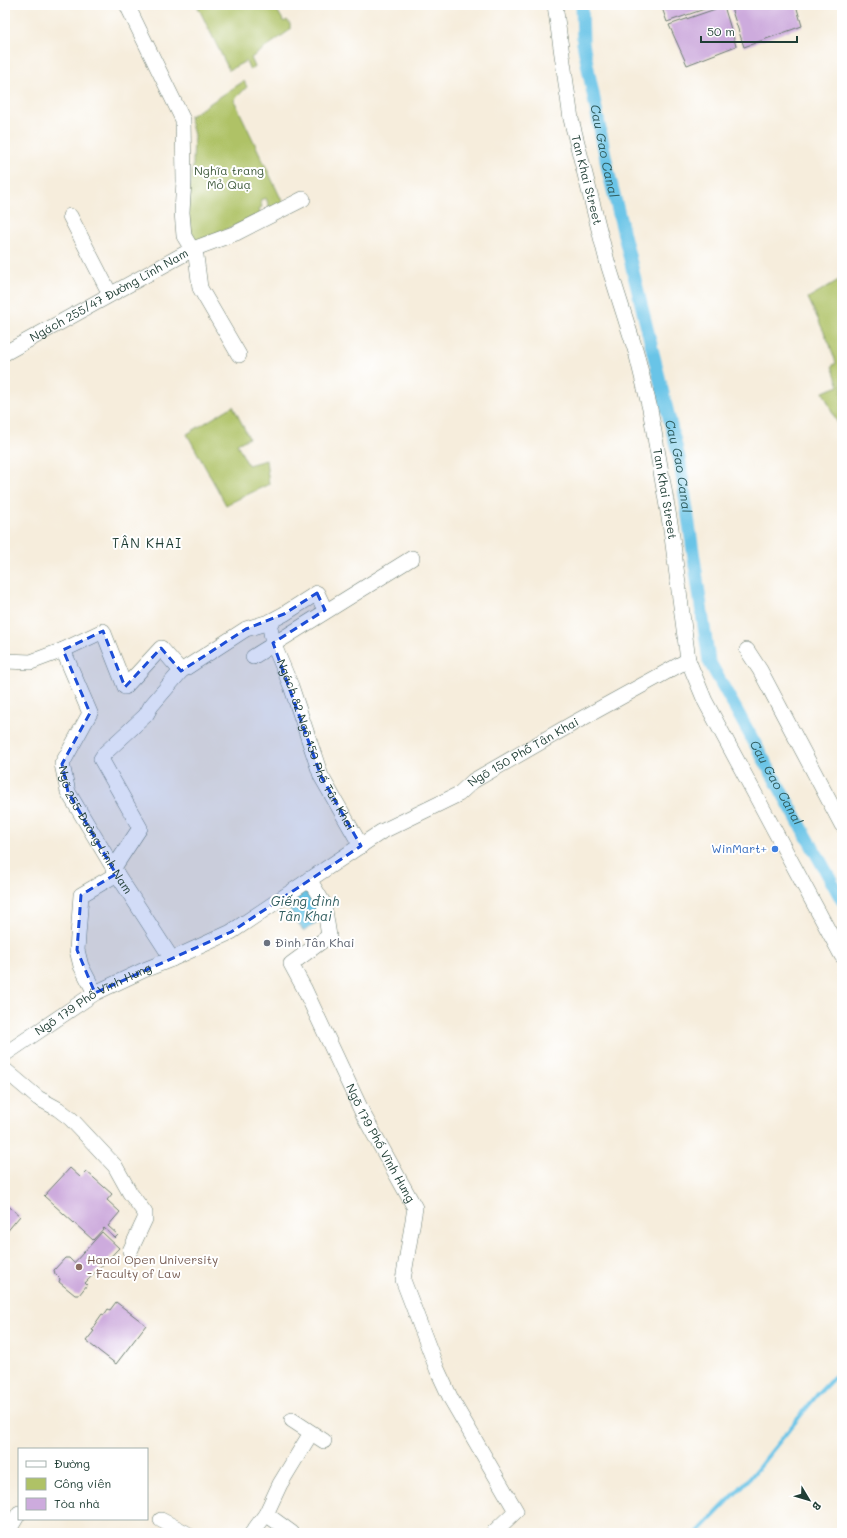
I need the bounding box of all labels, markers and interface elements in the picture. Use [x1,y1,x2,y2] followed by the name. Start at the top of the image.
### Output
[701,18,797,44] scale bar
[707,23,735,39] text: 50 m
[587,103,624,200] water label: Cau Gao Canal
[568,133,606,226] street label: Tan Khai Street
[194,162,264,192] park label: Nghĩa trang Mỏ Quạ
[27,244,191,345] street label: Ngách 255/47 Đường Lĩnh Nam
[662,418,696,514] water label: Cau Gao Canal
[650,447,681,540] street label: Tan Khai Street
[112,534,182,551] district label: TÂN KHAI
[274,657,359,833] street label: Ngách 82 Ngõ 150 Phố Tân Khai
[463,713,581,789] street label: Ngõ 150 Phố Tân Khai
[747,737,808,828] water label: Cau Gao Canal
[56,764,137,896] street label: Ngõ 255 Đường Lĩnh Nam
[711,840,767,856] place label: WinMart+
[770,844,780,854] marker: WinMart+
[271,892,339,924] water label: Giếng đình Tân Khai
[275,934,355,950] place label: Đình Tân Khai
[262,938,272,948] marker: Đình Tân Khai
[31,959,153,1039] street label: Ngõ 179 Phố Vĩnh Hưng
[343,1081,419,1205] street label: Ngõ 179 Phố Vĩnh Hưng
[87,1251,218,1281] place label: Hanoi Open University - Faculty of Law
[74,1262,84,1272] marker: Hanoi Open University - Faculty of Law
[18,1448,148,1520] legend
[54,1455,90,1471] text: Đường
[54,1475,111,1491] text: Công viên
[789,1480,829,1520] north arrow
[54,1495,100,1511] text: Tòa nhà
[809,1499,825,1514] text: B

